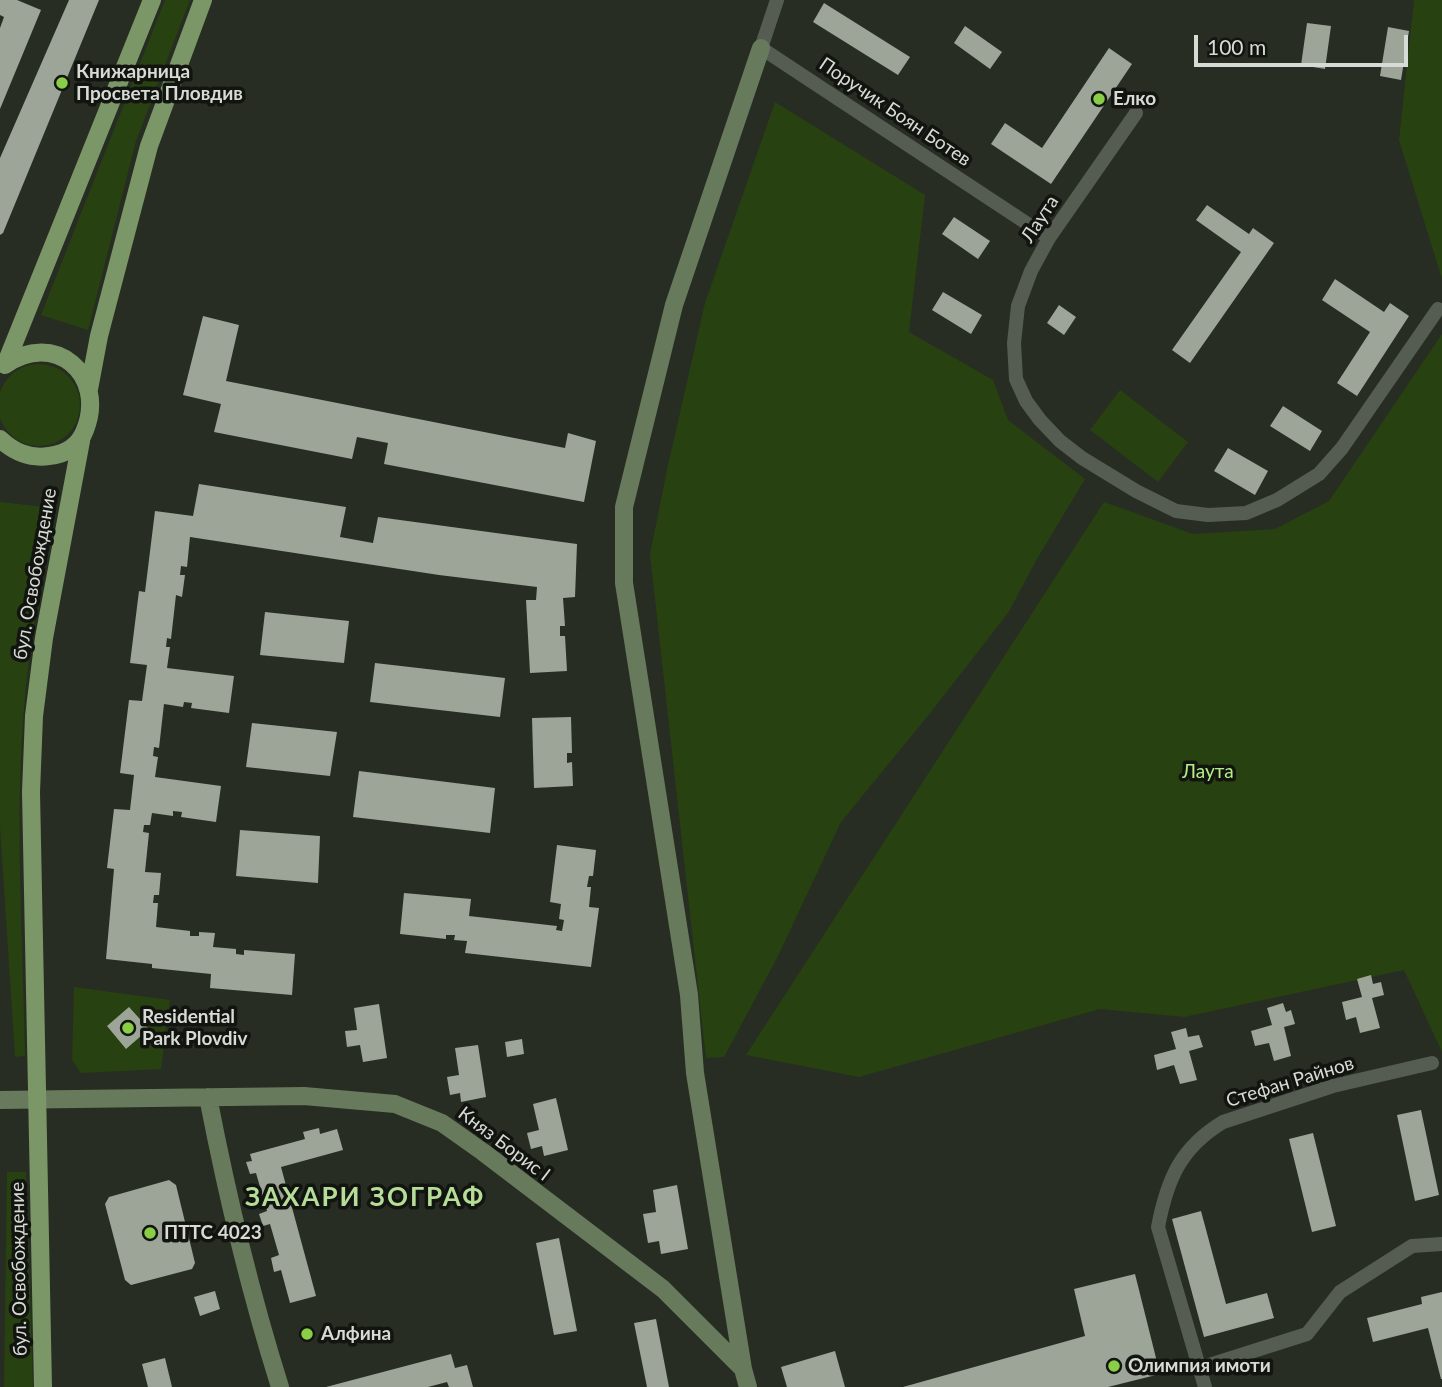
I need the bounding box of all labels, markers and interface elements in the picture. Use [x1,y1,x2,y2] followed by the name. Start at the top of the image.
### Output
[1197,21,1410,65] scale bar
[1207,34,1266,59] text: 100 m
[815,53,975,171] street label: Поручик Боян Ботев
[76,61,243,105] place label: Книжарница Просвета Пловдив
[54,75,70,91] marker: Книжарница Просвета Пловдив
[1113,88,1156,110] place label: Елко
[1091,91,1107,107] marker: Елко
[1016,191,1064,247] street label: Лаута
[9,486,61,662] street label: бул. Освобождение
[1182,761,1234,783] park label: Лаута
[142,1006,247,1050] place label: Residential Park Plovdiv
[120,1020,136,1036] marker: Residential Park Plovdiv
[1223,1052,1357,1112] street label: Стефан Райнов
[453,1102,555,1186] street label: Княз Борис I
[6,1182,32,1356] street label: бул. Освобождение
[247,1182,483,1214] district label: ЗАХАРИ ЗОГРАФ
[164,1222,262,1244] place label: ПТТС 4023
[142,1225,158,1241] marker: ПТТС 4023
[321,1323,391,1345] place label: Алфина
[299,1326,315,1342] marker: Алфина
[1128,1355,1271,1377] place label: Олимпия имоти
[1106,1358,1122,1374] marker: Олимпия имоти

